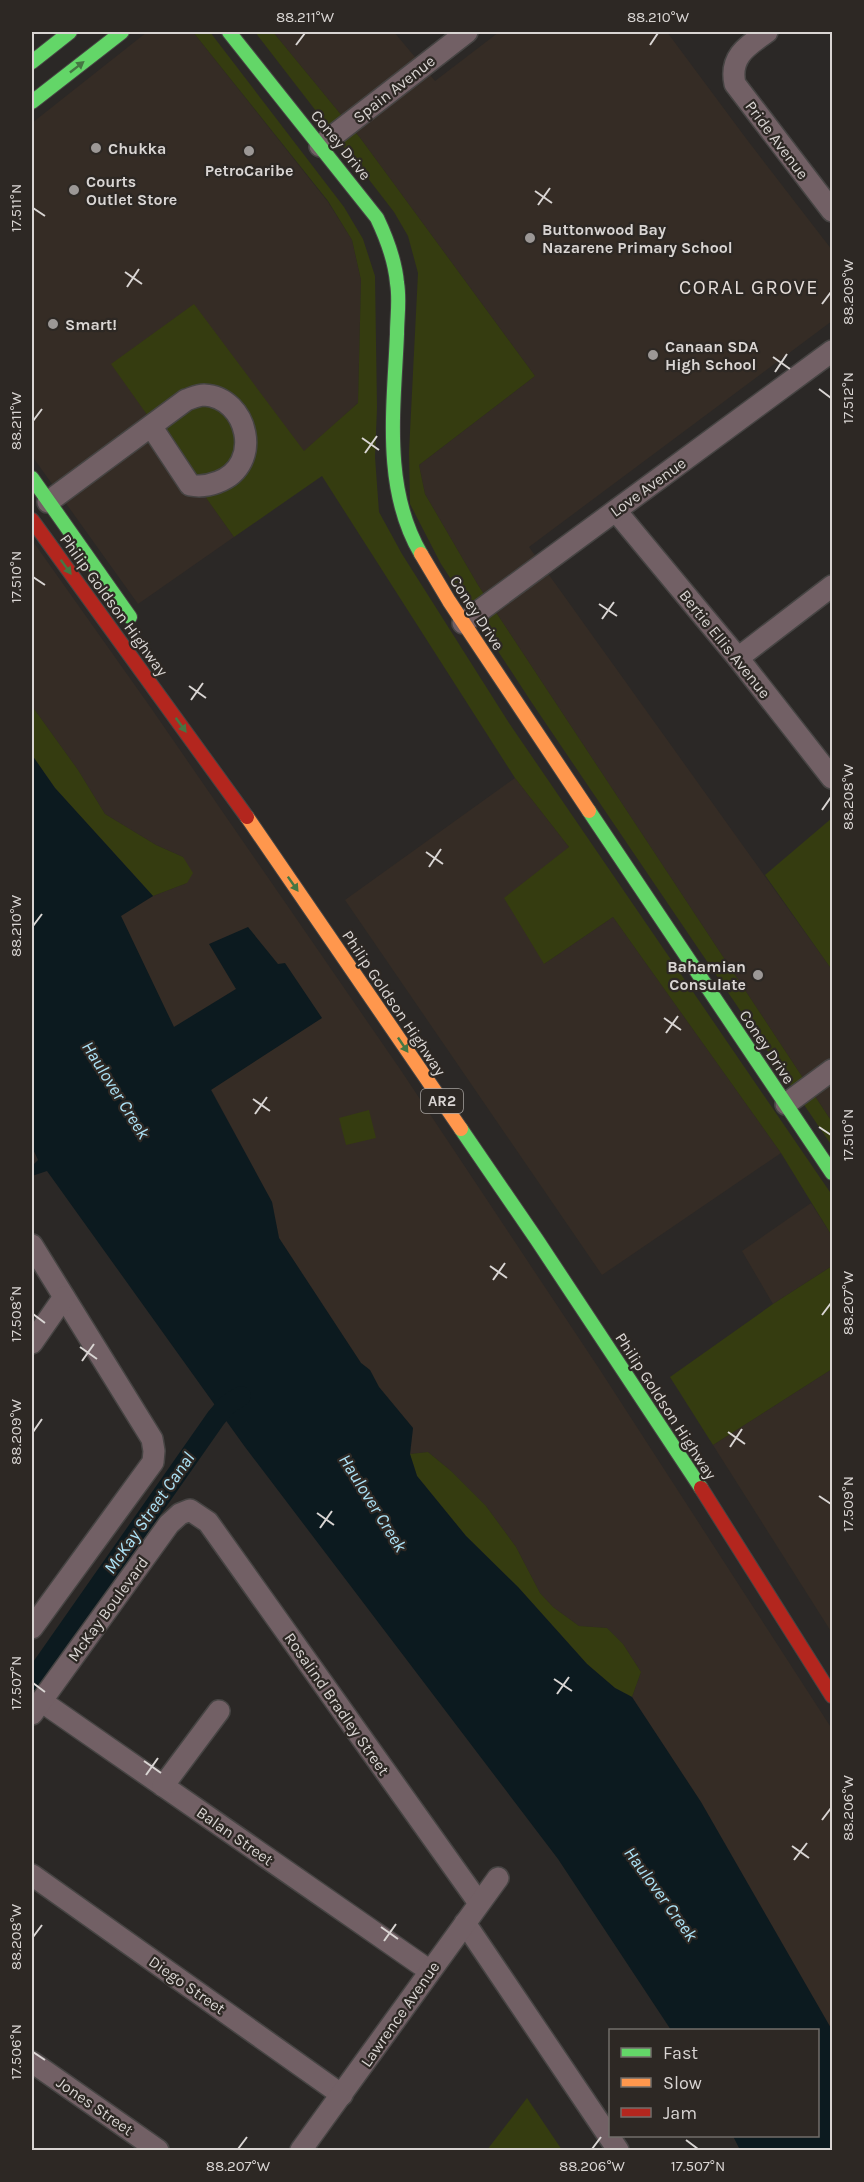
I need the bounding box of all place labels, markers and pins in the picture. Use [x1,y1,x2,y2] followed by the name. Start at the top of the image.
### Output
[108,139,166,158] place label: Chukka
[89,141,103,155] marker: Chukka
[242,144,256,158] marker: PetroCaribe
[205,161,293,180] place label: PetroCaribe
[86,172,177,209] place label: Courts Outlet Store
[67,183,81,197] marker: Courts Outlet Store
[542,220,733,257] place label: Buttonwood Bay Nazarene Primary School
[523,231,537,245] marker: Buttonwood Bay Nazarene Primary School
[65,315,117,334] place label: Smart!
[46,317,60,331] marker: Smart!
[665,337,758,374] place label: Canaan SDA High School
[646,348,660,362] marker: Canaan SDA High School
[667,957,746,994] place label: Bahamian Consulate
[751,968,765,982] marker: Bahamian Consulate

